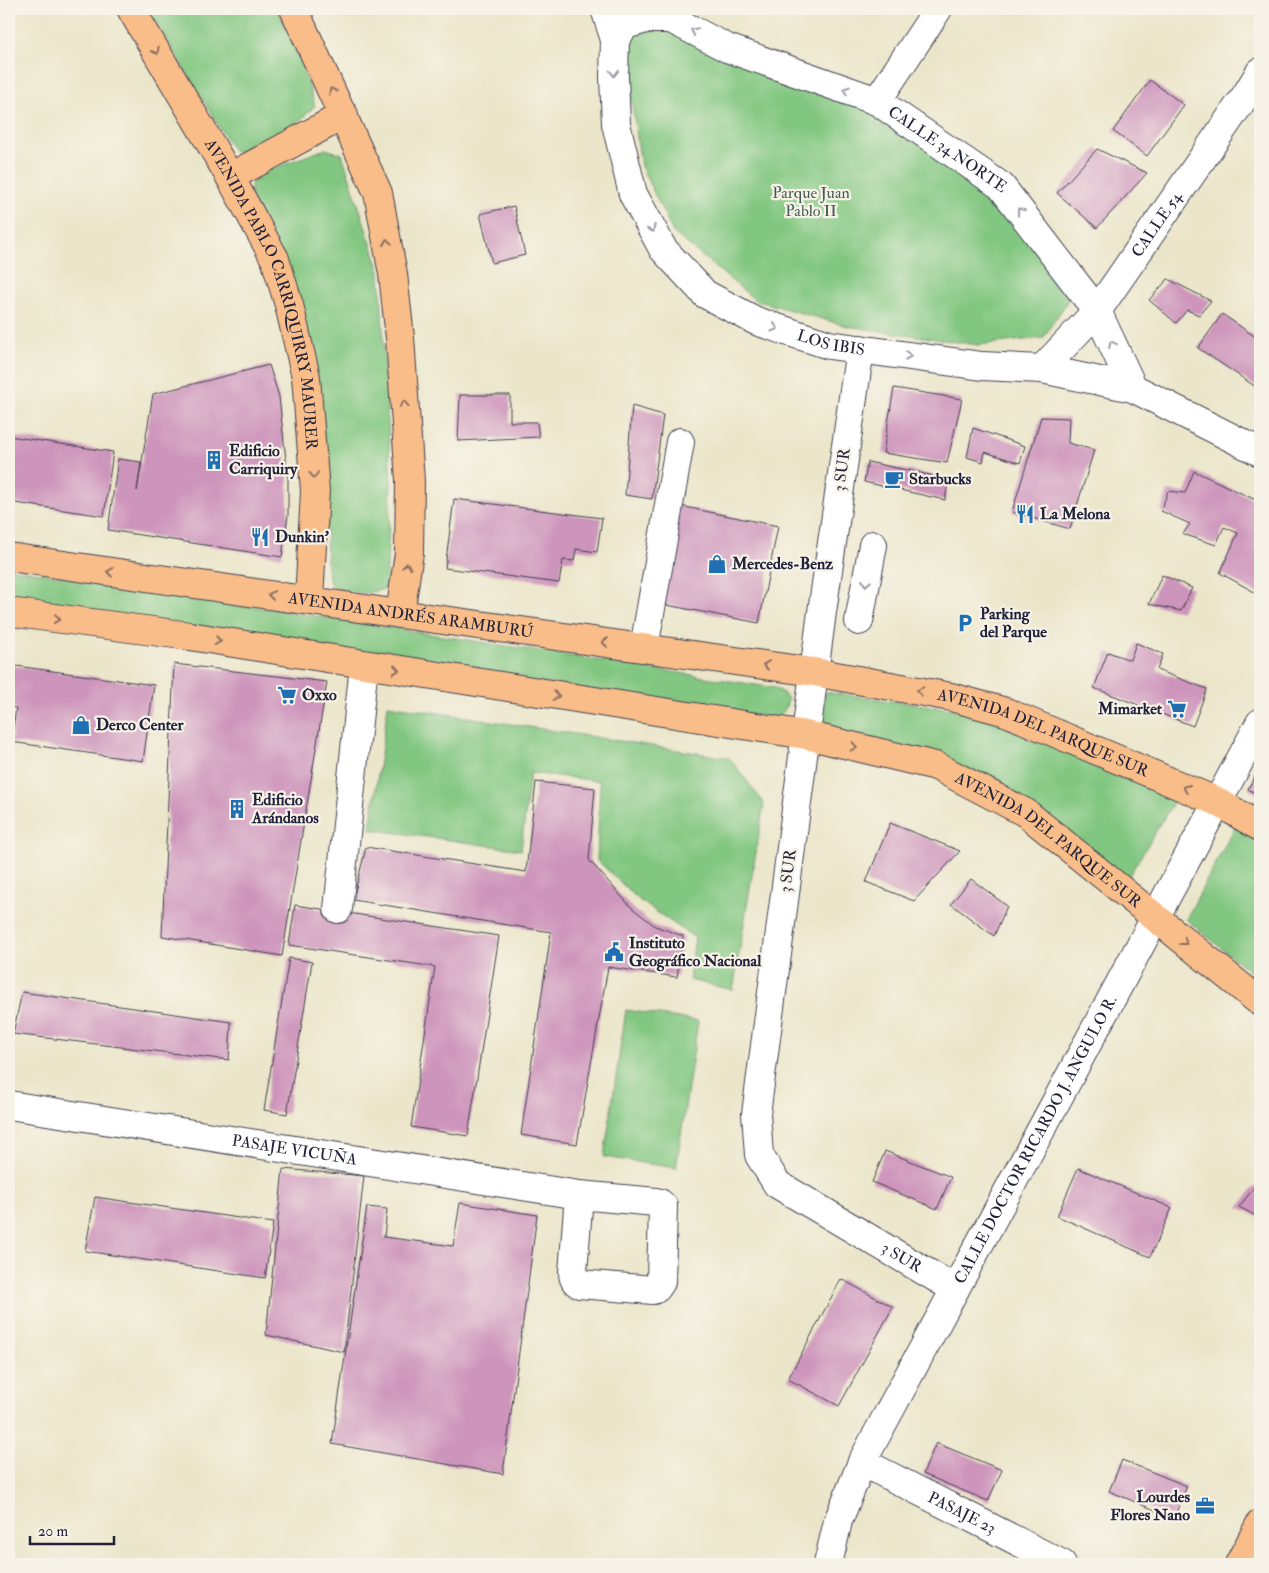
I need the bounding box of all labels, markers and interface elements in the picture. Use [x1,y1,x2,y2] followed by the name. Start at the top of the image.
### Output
[691,27,700,37] one-way arrow
[149,45,159,54] one-way arrow
[609,70,619,78] one-way arrow
[842,86,850,96] one-way arrow
[328,87,338,96] one-way arrow
[884,102,1011,197] street label: CALLE 34 NORTE
[199,134,322,451] street label: AVENIDA PABLO CARRIQUIRRY MAURER
[772,183,850,221] park label: Parque Juan Pablo II
[1127,187,1187,261] street label: CALLE 54
[1018,208,1026,217] one-way arrow
[646,224,656,233] one-way arrow
[382,238,393,247] one-way arrow
[771,322,779,332] one-way arrow
[794,325,866,360] street label: LOS IBIS
[1108,340,1119,349] one-way arrow
[904,350,912,361] one-way arrow
[399,400,410,408] one-way arrow
[229,441,298,480] place label: Edificio Carriquiry
[829,447,855,493] street label: 3 SUR
[203,449,225,471] building icon: Edificio Carriquiry
[883,468,905,490] cafe icon: Starbucks
[909,469,972,489] place label: Starbucks
[308,471,319,479] one-way arrow
[1014,503,1036,525] restaurant icon: La Melona
[1040,504,1110,524] place label: La Melona
[249,526,271,548] restaurant icon: Dunkin'
[275,527,330,547] place label: Dunkin'
[706,553,728,575] shop icon: Mercedes-Benz
[731,554,833,574] place label: Mercedes-Benz
[401,562,411,570] one-way arrow
[106,567,114,577] one-way arrow
[862,578,872,587] one-way arrow
[286,588,535,643] street label: AVENIDA ANDRÉS ARAMBURÚ
[266,590,275,600] one-way arrow
[980,604,1047,643] place label: Parking del Parque
[954,612,976,634] parking icon: Parking del Parque
[53,613,61,624] one-way arrow
[214,636,222,646] one-way arrow
[601,637,609,648] one-way arrow
[761,660,769,671] one-way arrow
[391,665,400,675] one-way arrow
[276,684,298,706] supermarket icon: Oxxo
[302,685,337,705] place label: Oxxo
[935,685,1152,781] street label: AVENIDA DEL PARQUE SUR
[915,686,924,697] one-way arrow
[552,690,560,700] one-way arrow
[1166,698,1188,720] supermarket icon: Mimarket
[1097,699,1163,719] place label: Mimarket
[70,714,92,736] shop icon: Derco Center
[96,715,185,735] place label: Derco Center
[849,741,858,752] one-way arrow
[951,767,1146,913] street label: AVENIDA DEL PARQUE SUR
[1182,784,1191,795] one-way arrow
[251,790,319,828] place label: Edificio Arándanos
[226,798,248,820] building icon: Edificio Arándanos
[775,848,801,894] street label: 3 SUR
[629,933,762,972] place label: Instituto Geográfico Nacional
[1179,936,1188,945] one-way arrow
[603,941,625,963] public building icon: Instituto Geográfico Nacional
[950,992,1121,1287] street label: CALLE DOCTOR RICARDO J. ANGULO R.
[231,1130,358,1170] street label: PASAJE VICUÑA
[878,1238,926,1277] street label: 3 SUR
[924,1487,999,1538] street label: PASAJE 23
[1110,1487,1191,1525] place label: Lourdes Flores Nano
[1194,1495,1216,1517] office icon: Lourdes Flores Nano
[30,1513,114,1545] scale bar
[38,1522,68,1541] text: 20 m

